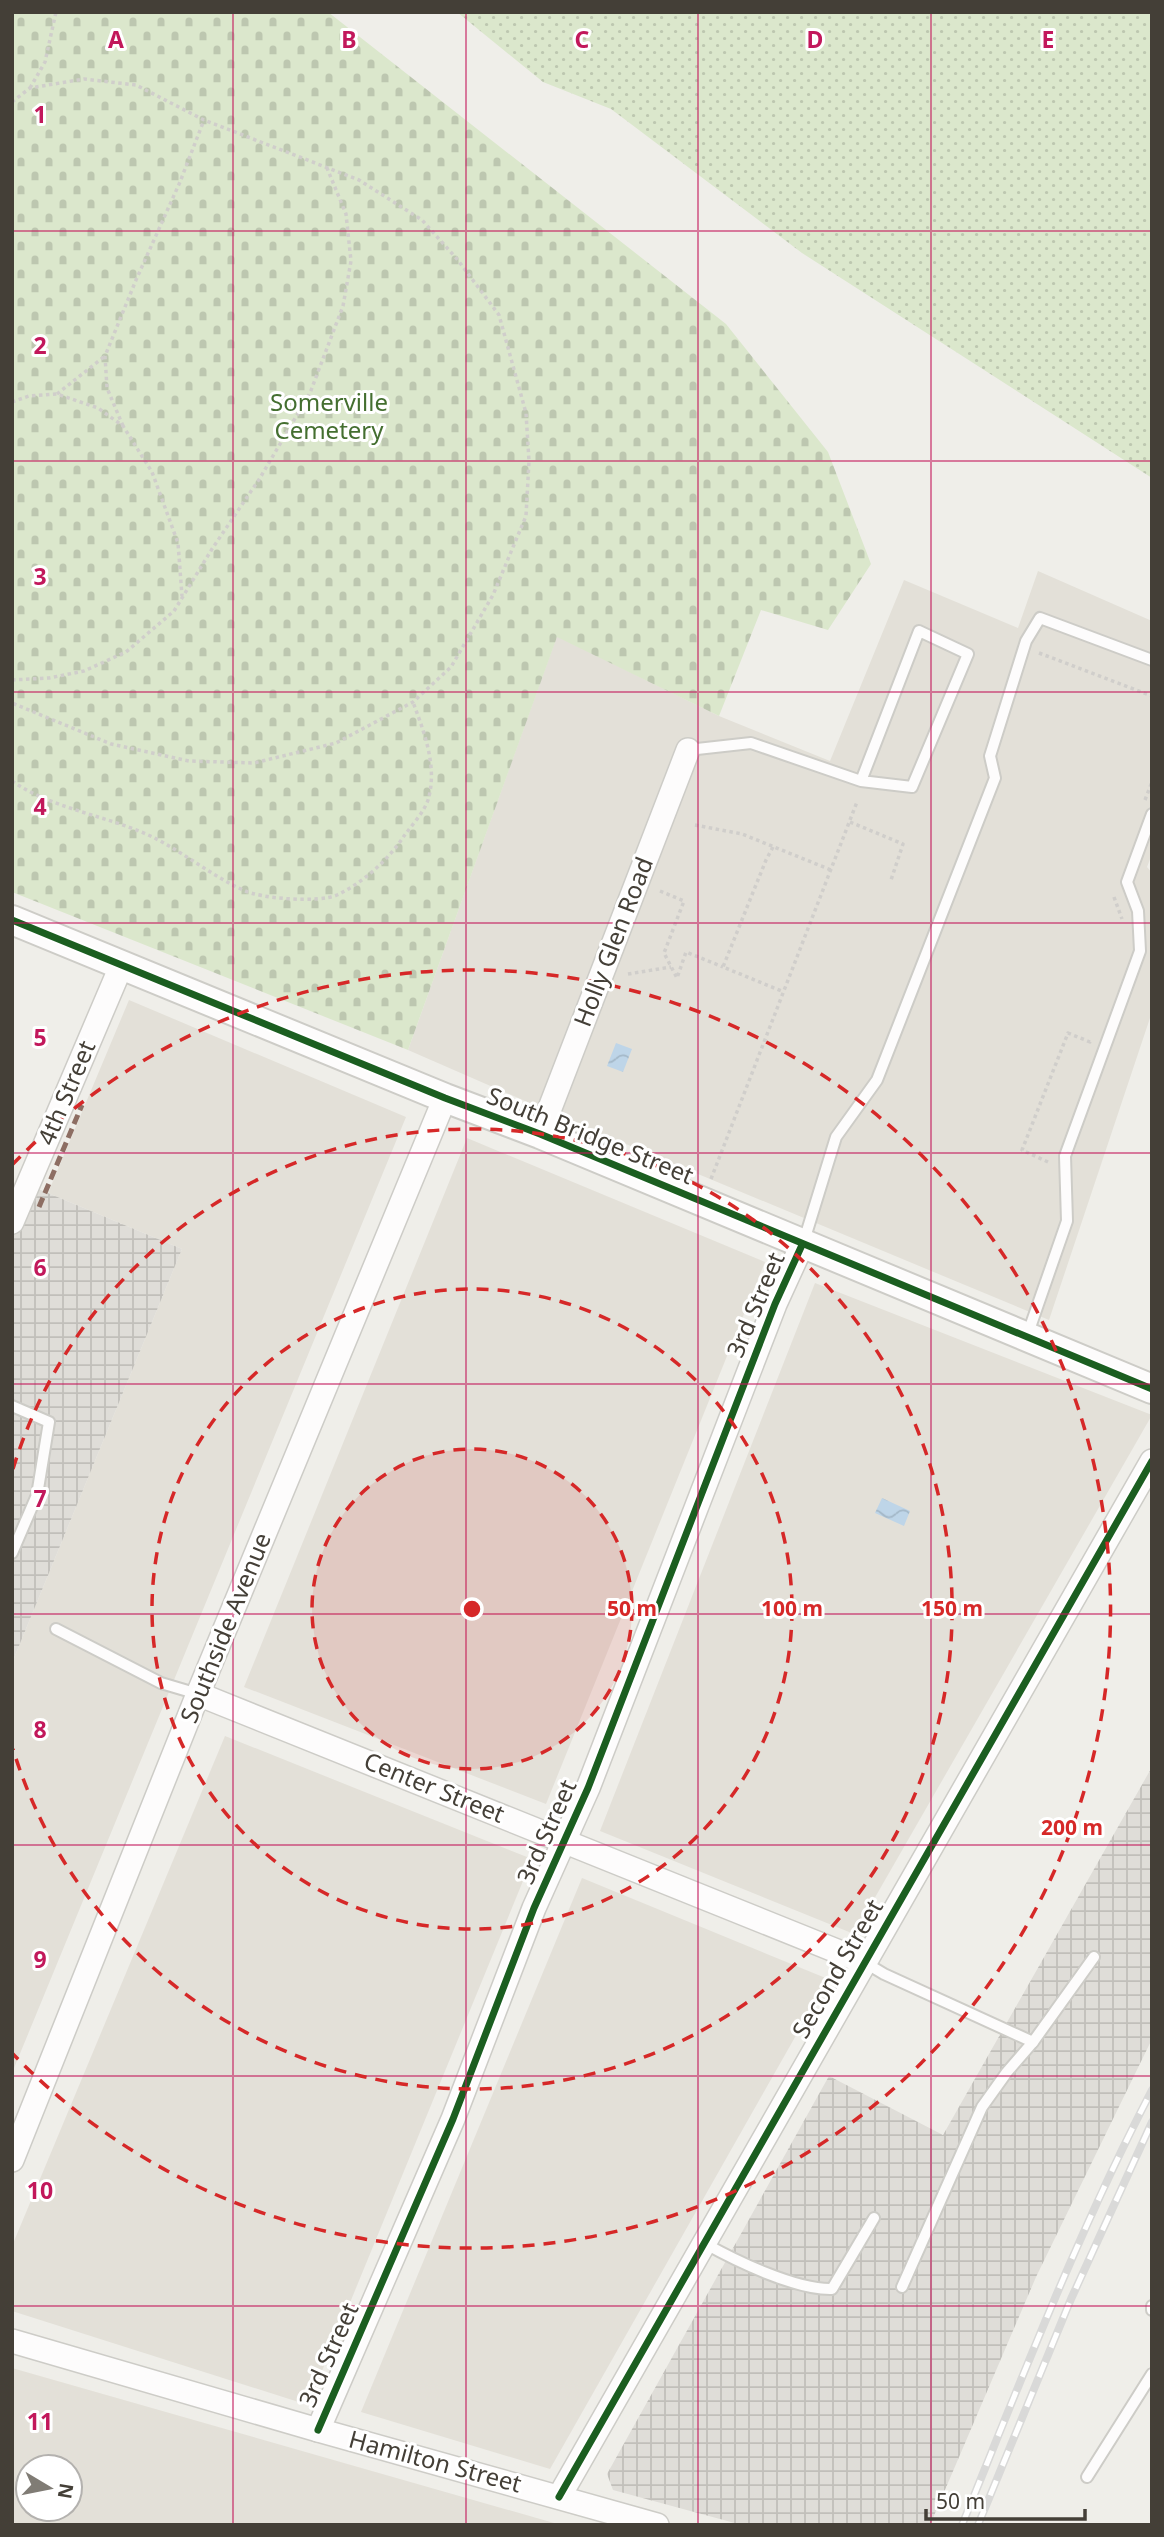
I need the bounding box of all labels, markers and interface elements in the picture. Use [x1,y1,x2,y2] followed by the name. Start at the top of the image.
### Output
[108,23,124,55] text: A
[341,23,357,55] text: B
[575,23,590,55] text: C
[807,23,823,55] text: D
[1042,23,1054,55] text: E
[33,98,47,130] text: 1
[33,329,47,361] text: 2
[270,385,388,446] park label: Somerville Cemetery
[33,560,47,592] text: 3
[33,790,47,822] text: 4
[565,852,660,1031] street label: Holly Glen Road
[33,1021,47,1053] text: 5
[29,1035,103,1150] street label: 4th Street
[482,1078,699,1191] street label: South Bridge Street
[718,1246,792,1362] street label: 3rd Street
[33,1251,47,1283] text: 6
[33,1482,47,1514] text: 7
[171,1527,278,1728] street label: Southside Avenue
[607,1594,657,1622] text: 50 m
[761,1594,823,1622] text: 100 m
[921,1594,983,1622] text: 150 m
[460,1597,484,1621] centre of rings
[33,1713,47,1745] text: 8
[359,1743,510,1830] street label: Center Street
[508,1774,583,1889] street label: 3rd Street
[1041,1813,1103,1841] text: 200 m
[784,1892,890,2044] street label: Second Street
[33,1943,47,1975] text: 9
[27,2174,53,2206] text: 10
[290,2297,365,2412] street label: 3rd Street
[27,2405,53,2437] text: 11
[345,2422,526,2500] street label: Hamilton Street
[14,2453,84,2523] north arrow
[926,2478,1085,2522] scale bar
[52,2481,80,2501] text: N
[936,2487,985,2515] text: 50 m

